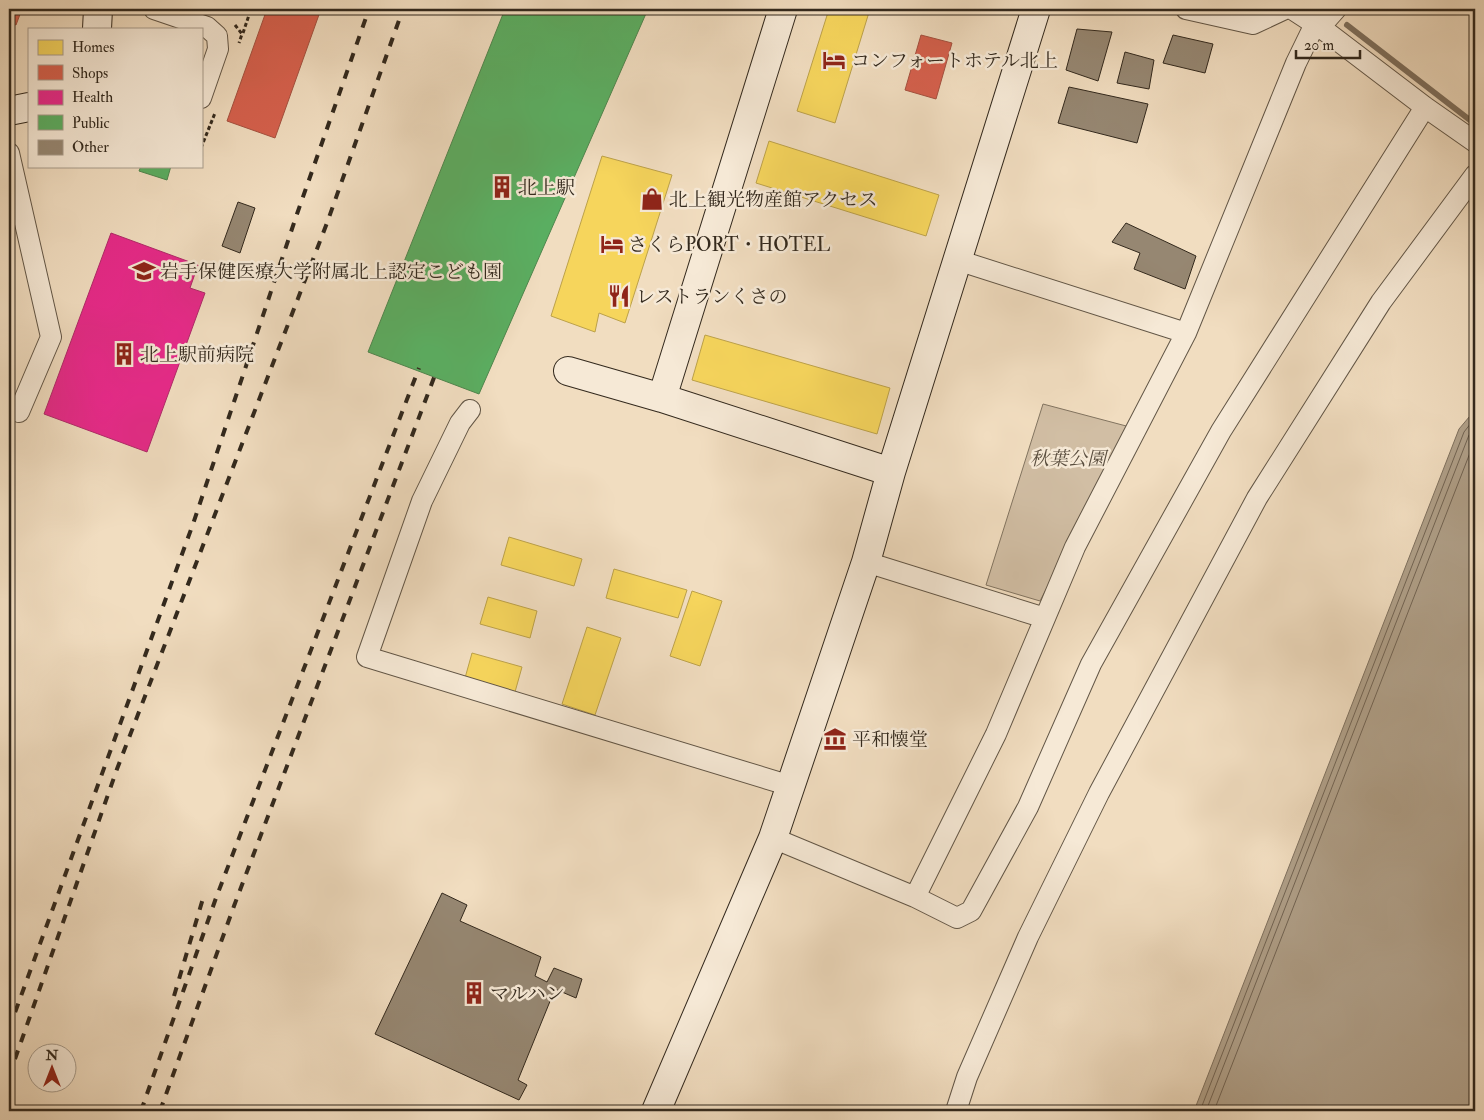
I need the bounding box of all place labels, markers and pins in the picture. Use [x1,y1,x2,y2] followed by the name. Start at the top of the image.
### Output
[821,47,847,73] hotel icon: コンフォートホテル北上
[851,49,1058,73] place label: コンフォートホテル北上
[489,174,515,200] building icon: 北上駅
[518,176,575,200] place label: 北上駅
[639,186,665,212] shop icon: 北上観光物産館アクセス
[669,188,877,212] place label: 北上観光物産館アクセス
[599,231,625,257] hotel icon: さくらPORT・HOTEL
[628,233,830,257] place label: さくらPORT・HOTEL
[131,258,157,284] school or university icon: 岩手保健医療大学附属北上認定こども園
[160,260,502,284] place label: 岩手保健医療大学附属北上認定こども園
[606,283,632,309] restaurant icon: レストランくさの
[636,285,787,309] place label: レストランくさの
[111,341,137,367] building icon: 北上駅前病院
[140,343,254,367] place label: 北上駅前病院
[822,726,848,752] museum icon: 平和懐堂
[852,728,928,752] place label: 平和懐堂
[461,980,487,1006] building icon: マルハン
[490,982,565,1006] place label: マルハン

